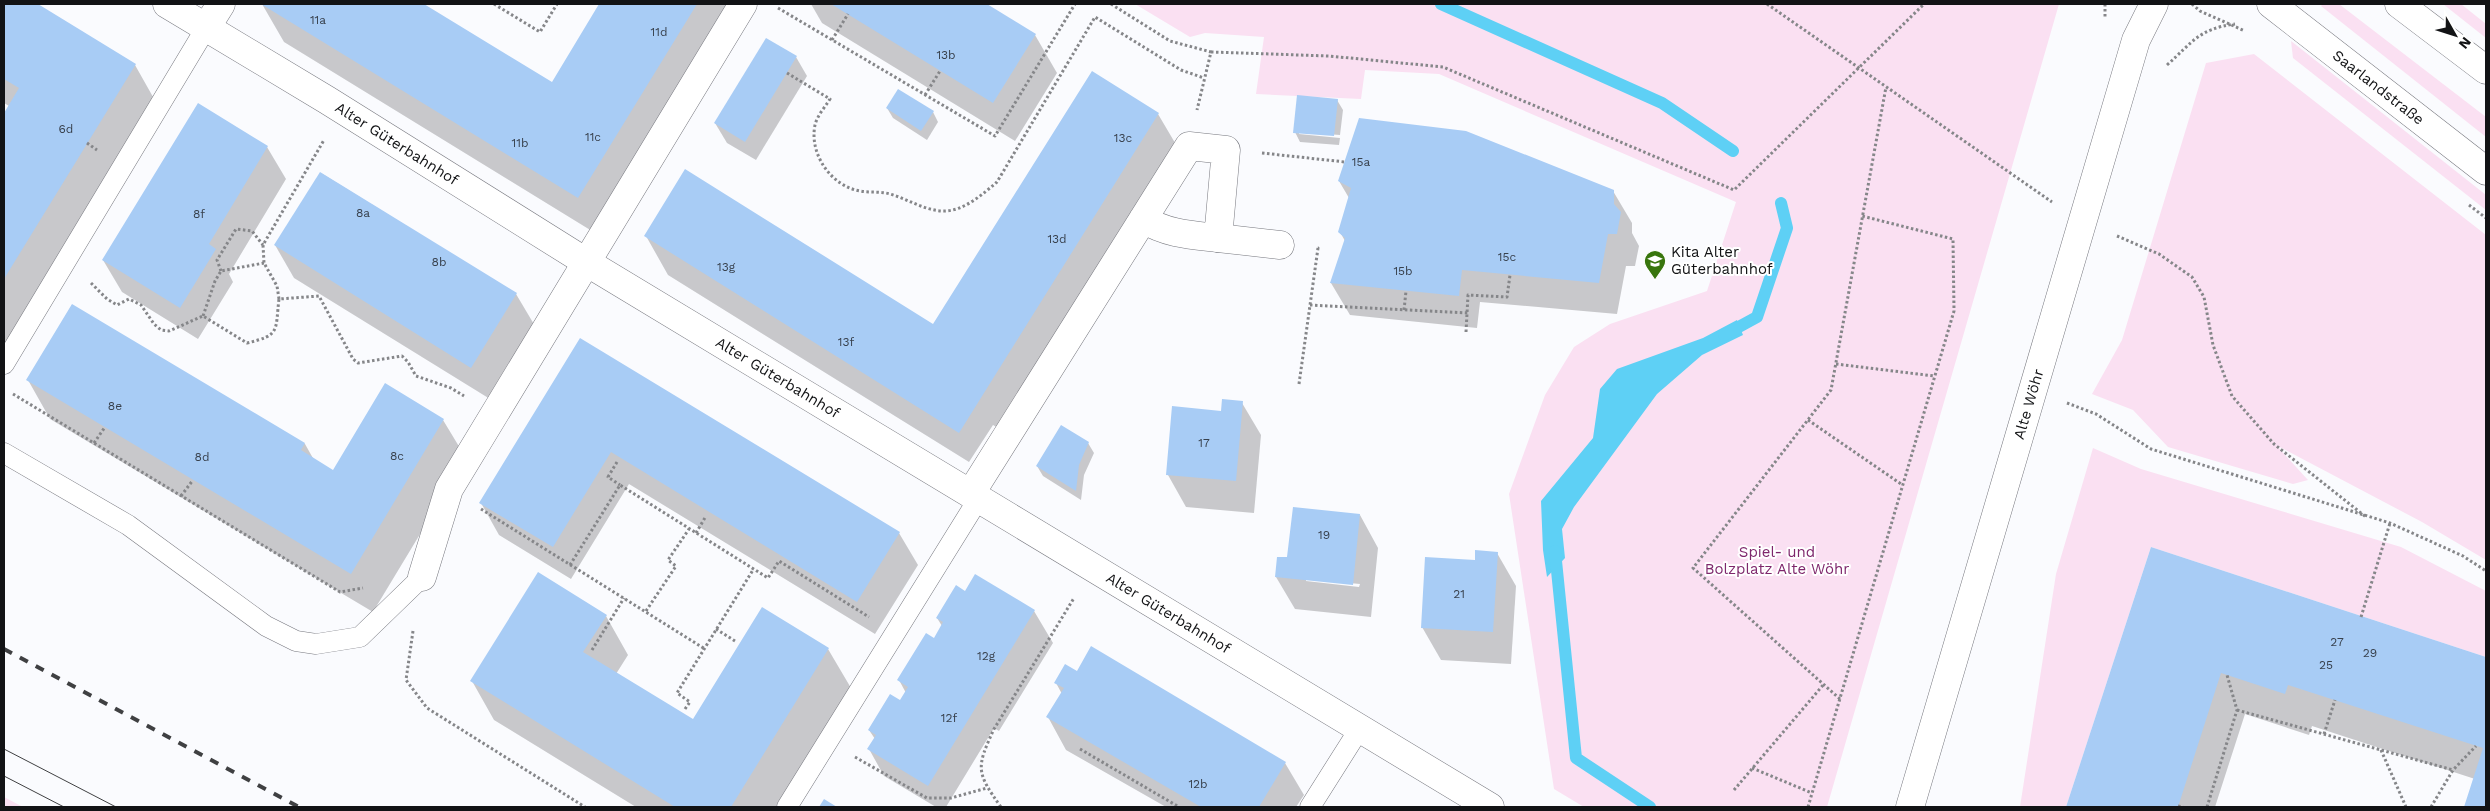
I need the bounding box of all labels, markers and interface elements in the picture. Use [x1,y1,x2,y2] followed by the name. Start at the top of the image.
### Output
[2430,10,2480,60] north arrow
[310,13,326,27] house number: 11a
[651,25,667,39] house number: 11d
[2456,34,2475,52] text: N
[2329,46,2428,129] street label: Saarlandstraße
[936,48,956,62] house number: 13b
[332,98,462,189] street label: Alter Güterbahnhof
[59,122,73,136] house number: 6d
[585,130,601,144] house number: 11c
[1114,131,1132,145] house number: 13c
[512,136,528,150] house number: 11b
[1352,155,1370,169] house number: 15a
[356,206,370,220] house number: 8a
[193,207,205,221] house number: 8f
[1047,232,1067,246] house number: 13d
[1671,243,1773,278] place label: Kita Alter Güterbahnhof
[1643,249,1667,280] school or university icon: Kita Alter Güterbahnhof
[1498,250,1516,264] house number: 15c
[432,255,446,269] house number: 8b
[717,260,736,274] house number: 13g
[1393,264,1413,278] house number: 15b
[712,333,843,422] street label: Alter Güterbahnhof
[838,335,854,349] house number: 13f
[2010,367,2048,441] street label: Alte Wöhr
[108,399,122,413] house number: 8e
[1198,436,1210,450] house number: 17
[390,449,404,463] house number: 8c
[195,450,209,464] house number: 8d
[1318,528,1330,542] house number: 19
[1705,543,1849,578] park label: Spiel- und Bolzplatz Alte Wöhr
[1103,569,1234,657] street label: Alter Güterbahnhof
[1453,587,1465,601] house number: 21
[2330,635,2344,649] house number: 27
[2363,646,2377,660] house number: 29
[977,649,996,663] house number: 12g
[2319,658,2333,672] house number: 25
[941,711,957,725] house number: 12f
[1188,777,1208,791] house number: 12b

